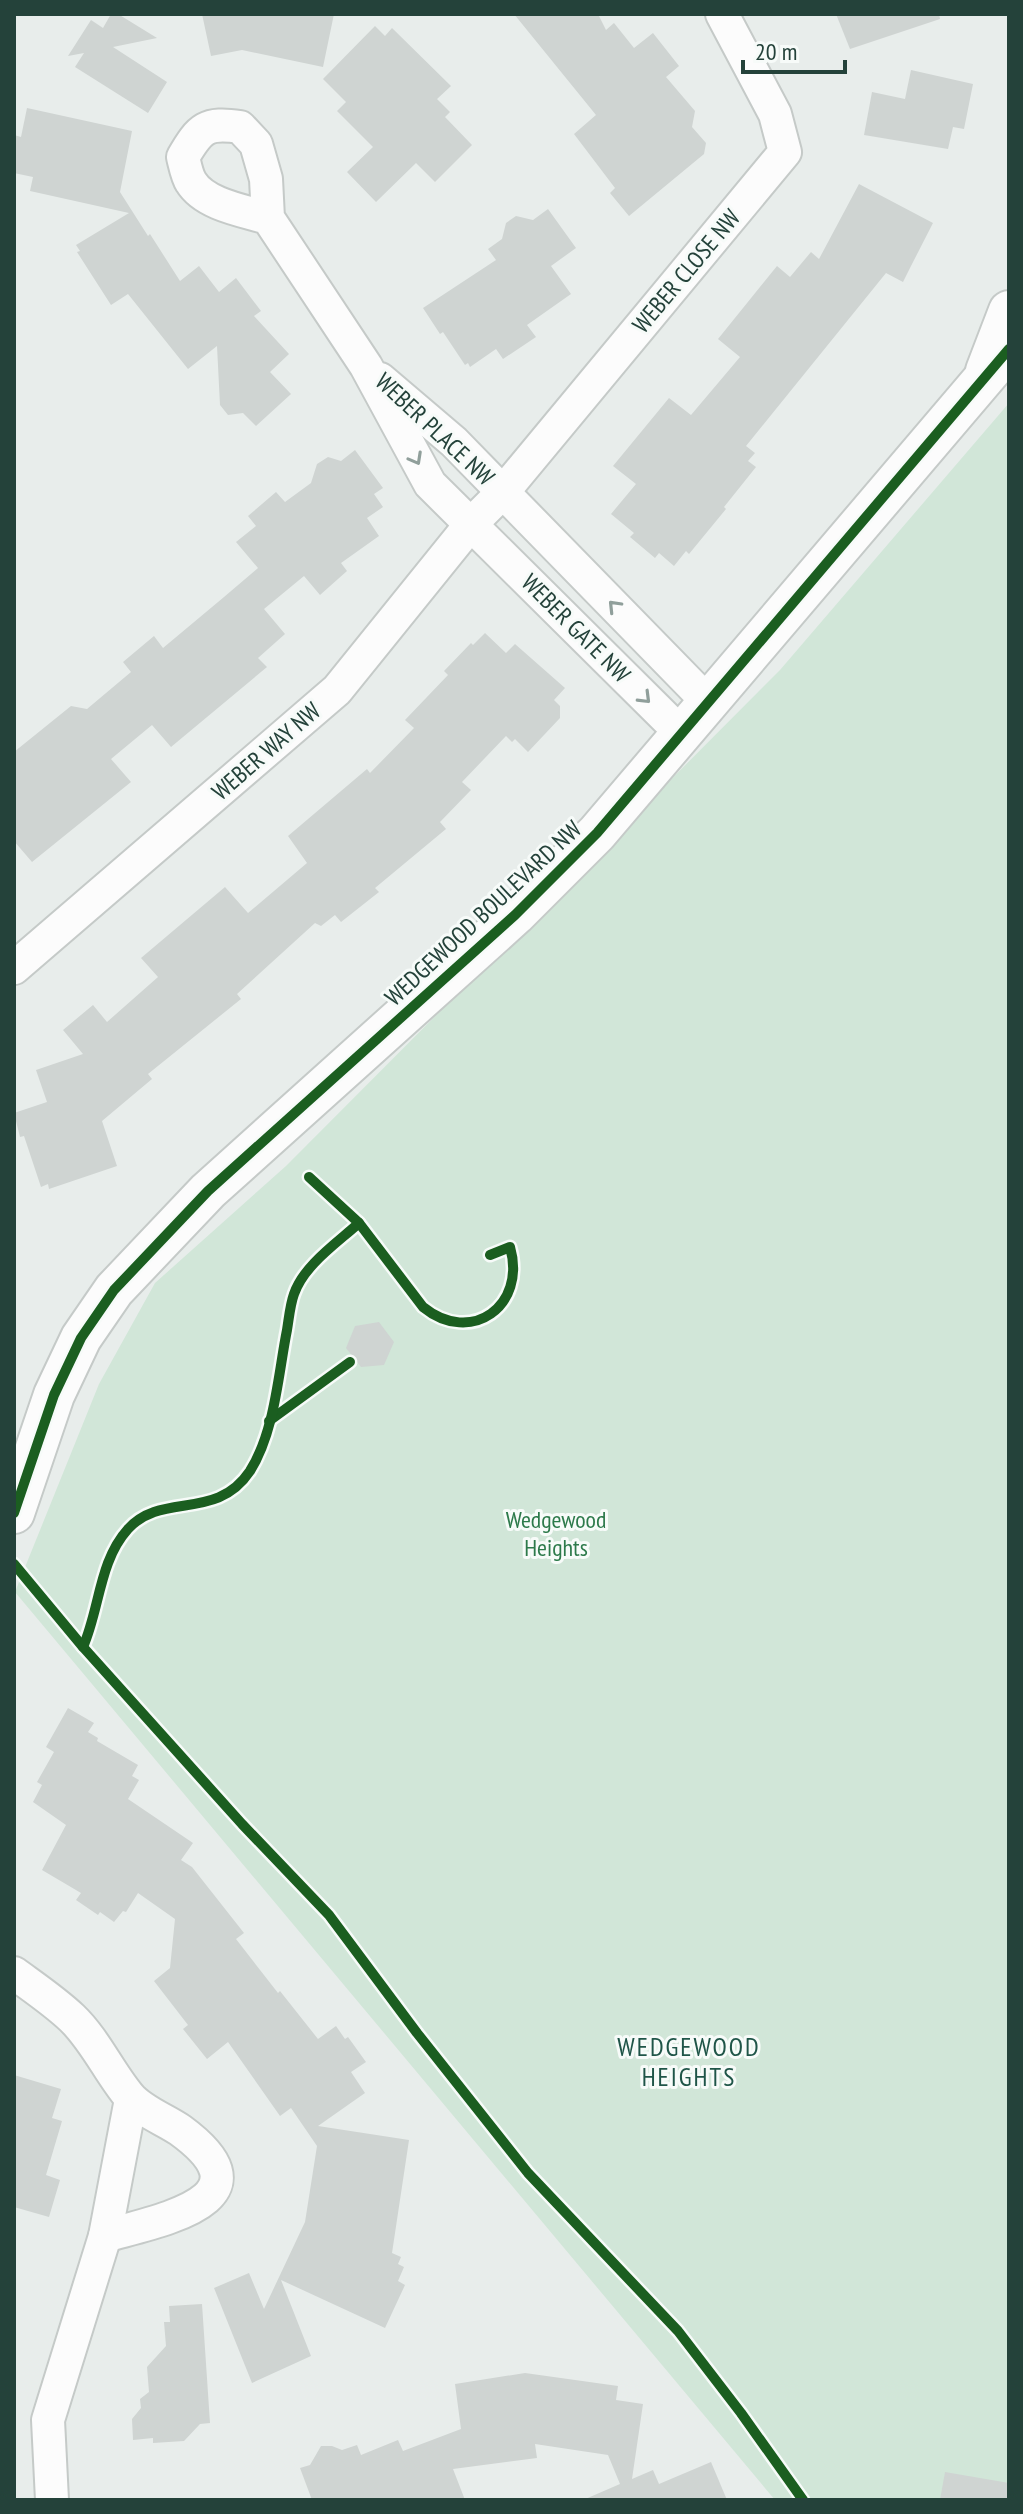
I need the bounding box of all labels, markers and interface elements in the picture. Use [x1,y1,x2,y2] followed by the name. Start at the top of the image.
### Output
[743,24,845,74] scale bar
[755,36,797,67] text: 20 m
[625,203,747,339] street label: WEBER CLOSE NW
[369,366,501,492] street label: WEBER PLACE NW
[407,451,422,465] one-way arrow
[515,567,637,689] street label: WEBER GATE NW
[609,601,624,615] one-way arrow
[636,688,650,703] one-way arrow
[205,695,327,807] street label: WEBER WAY NW
[378,814,588,1012] street label: WEDGEWOOD BOULEVARD NW
[506,1504,606,1563] park label: Wedgewood Heights
[617,2030,761,2093] district label: WEDGEWOOD HEIGHTS

